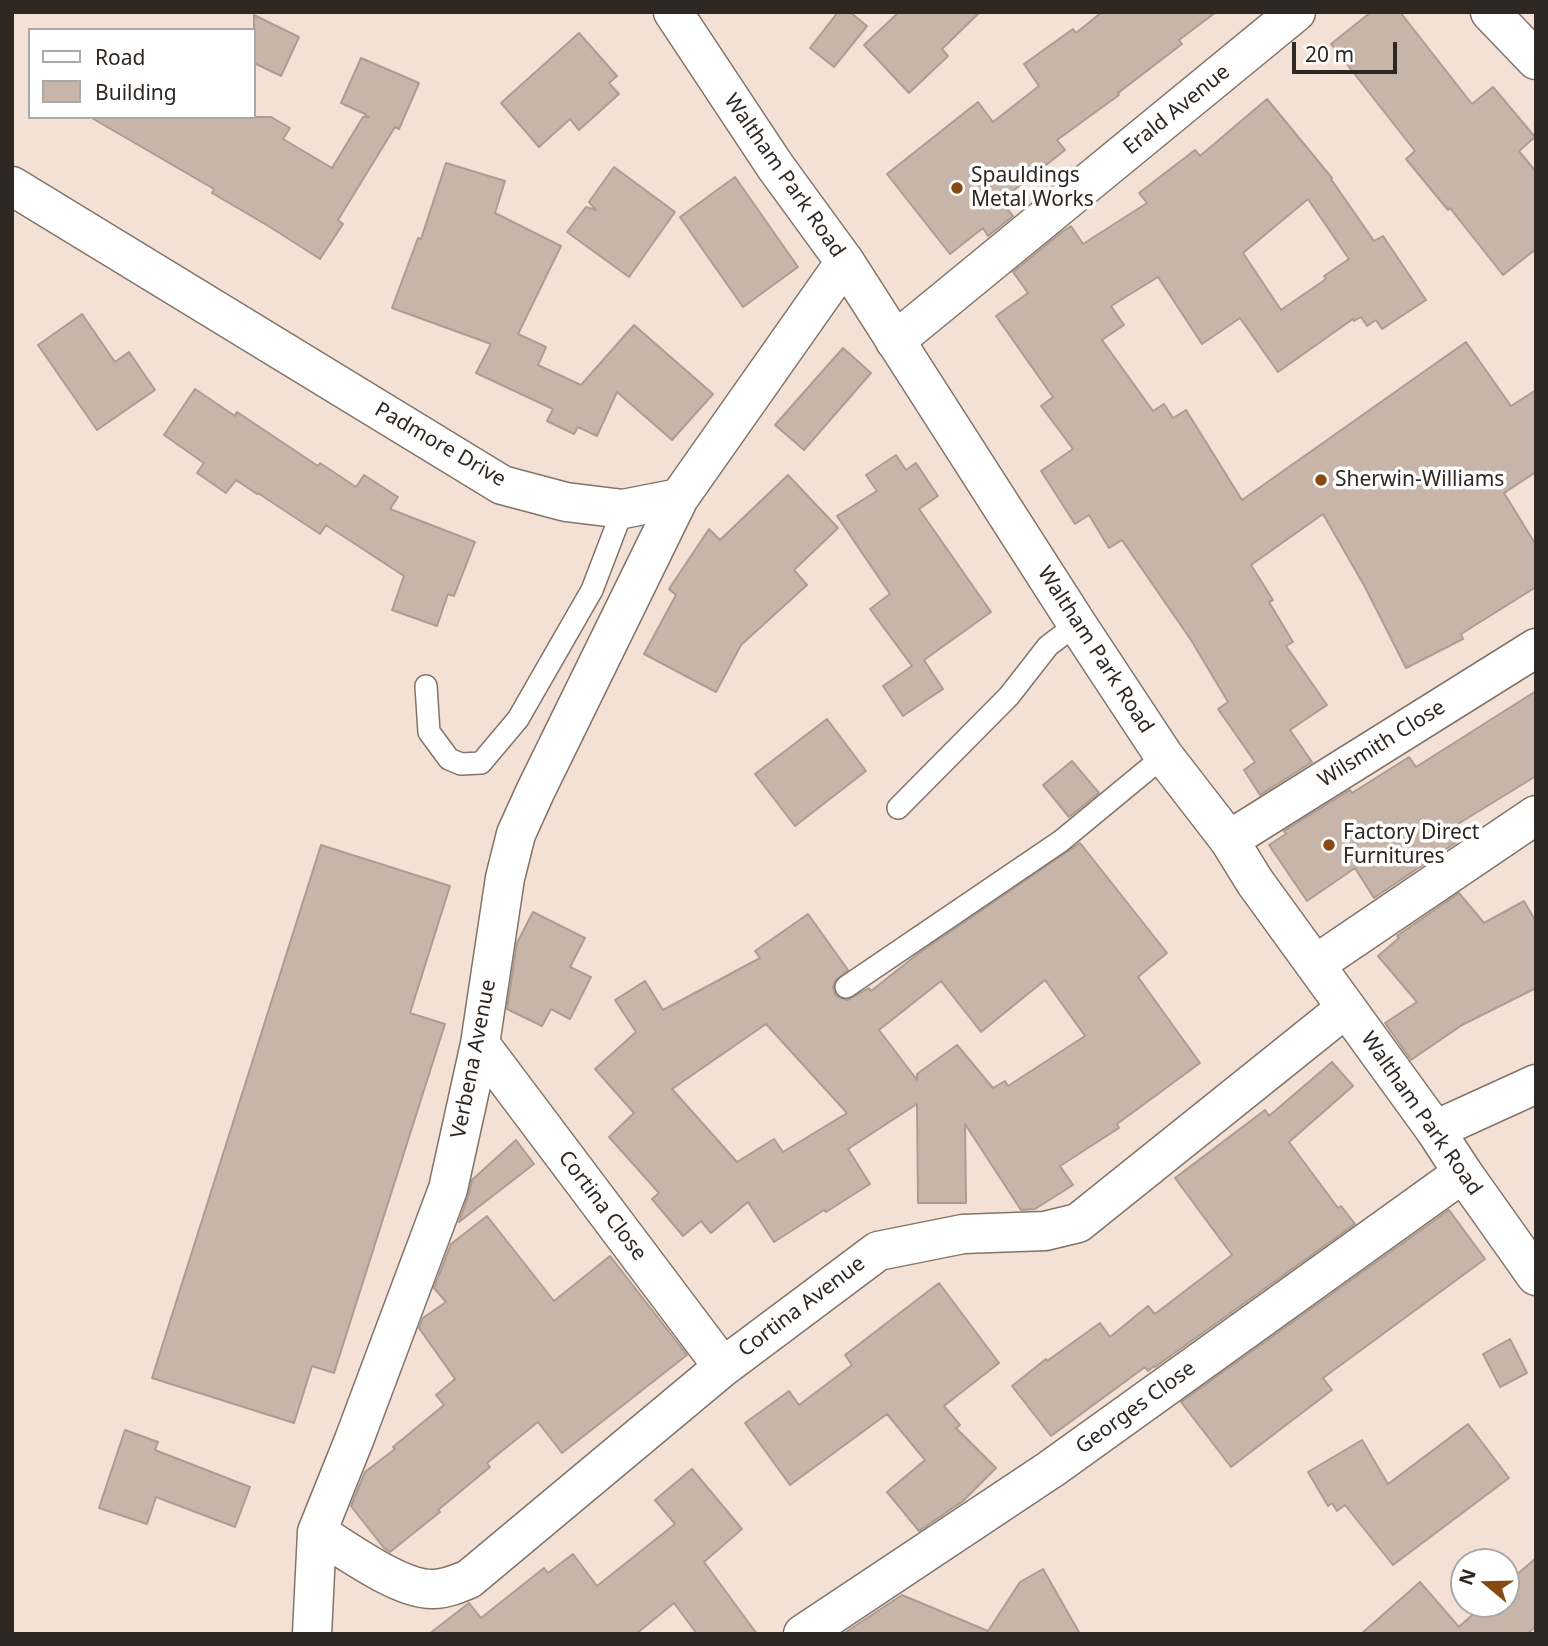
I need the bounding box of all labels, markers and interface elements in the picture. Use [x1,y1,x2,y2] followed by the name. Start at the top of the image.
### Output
[28,28,256,119] legend
[1296,28,1401,72] scale bar
[1305,40,1354,68] text: 20 m
[95,43,145,71] text: Road
[1119,60,1235,160] street label: Erald Avenue
[95,78,177,106] text: Building
[718,89,850,263] street label: Waltham Park Road
[971,163,1094,213] place label: Spauldings Metal Works
[949,180,965,196] marker: Spauldings Metal Works
[370,397,510,493] street label: Padmore Drive
[1335,467,1504,493] place label: Sherwin-Williams
[1313,472,1329,488] marker: Sherwin-Williams
[1032,562,1158,738] street label: Waltham Park Road
[1314,695,1450,793] street label: Wilsmith Close
[1343,820,1479,870] place label: Factory Direct Furnitures
[1321,837,1337,853] marker: Factory Direct Furnitures
[446,977,502,1141] street label: Verbena Avenue
[1355,1027,1487,1201] street label: Waltham Park Road
[552,1146,652,1266] street label: Cortina Close
[734,1251,870,1363] street label: Cortina Avenue
[1071,1356,1201,1460] street label: Georges Close
[1450,1548,1520,1618] north arrow
[1452,1565,1482,1588] text: N

